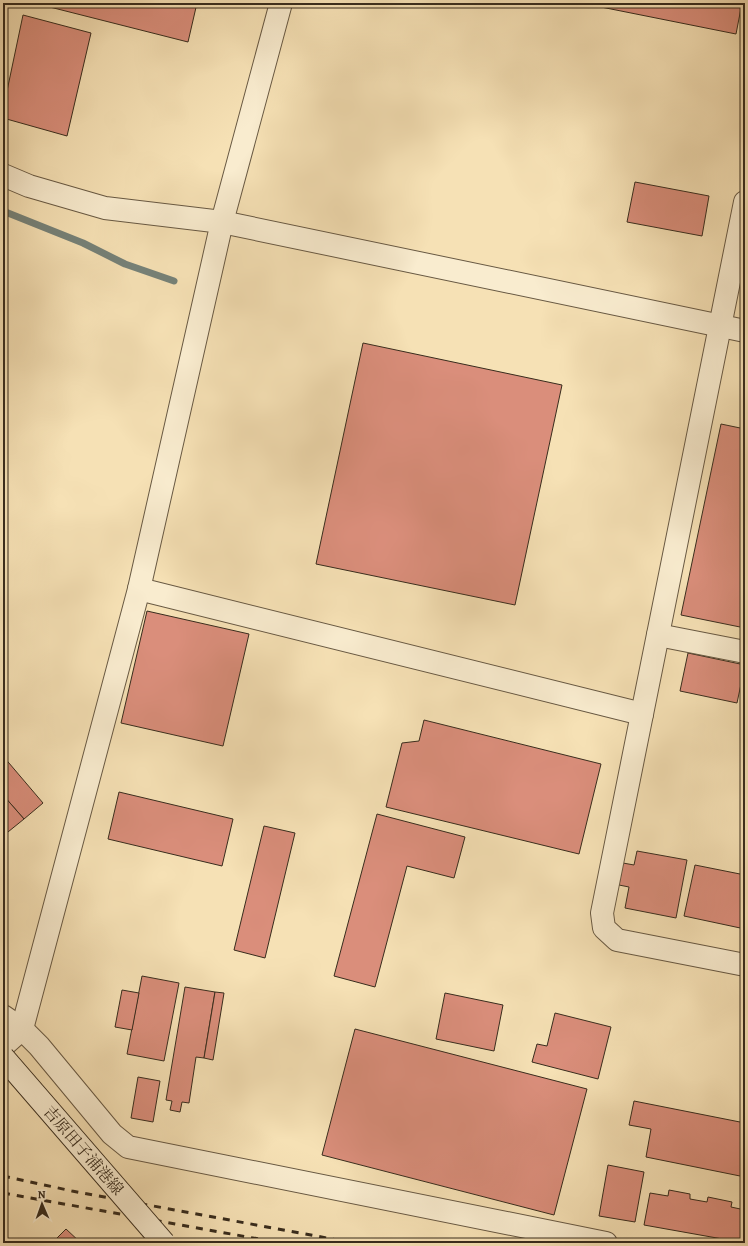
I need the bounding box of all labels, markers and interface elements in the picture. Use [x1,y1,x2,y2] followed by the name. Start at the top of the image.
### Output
[38,1101,128,1200] street label: 吉原田子浦港線
[22,1184,62,1224] north arrow
[37,1187,46,1202] text: N

